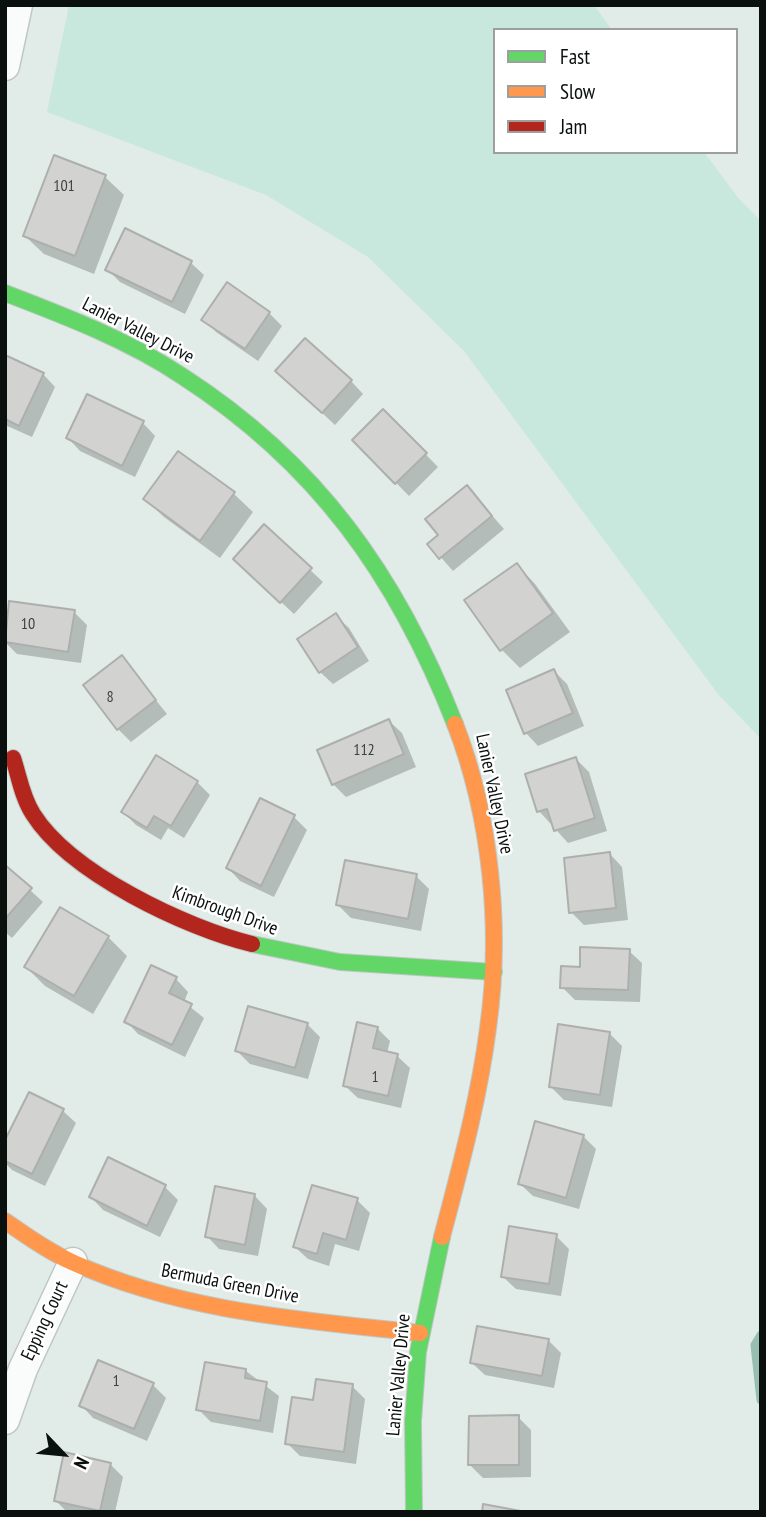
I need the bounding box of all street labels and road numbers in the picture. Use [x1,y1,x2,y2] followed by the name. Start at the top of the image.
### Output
[78,293,198,369] street label: Lanier Valley Drive
[470,732,518,856] street label: Lanier Valley Drive
[169,881,281,941] street label: Kimbrough Drive
[159,1260,301,1308] street label: Bermuda Green Drive
[17,1278,73,1364] street label: Epping Court
[382,1313,416,1437] street label: Lanier Valley Drive

